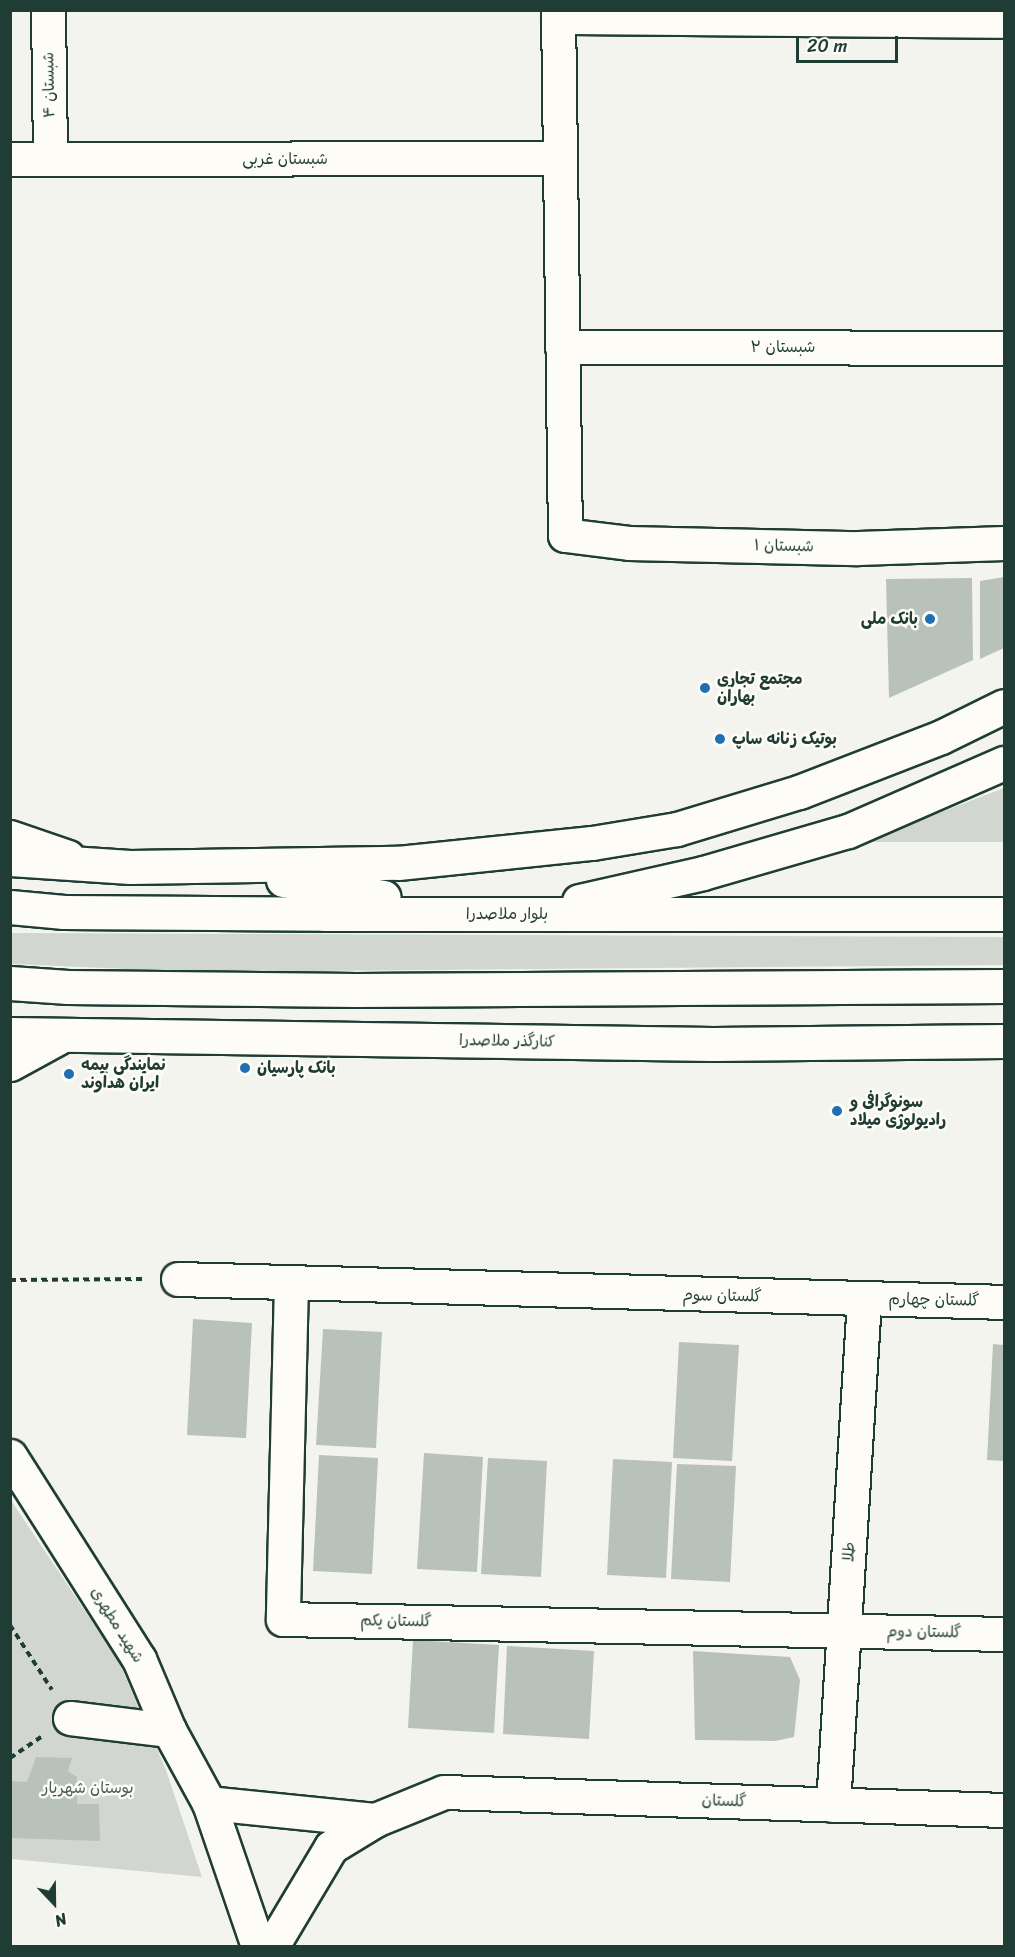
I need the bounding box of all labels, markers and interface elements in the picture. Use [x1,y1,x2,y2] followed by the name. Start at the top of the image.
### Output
[799,24,901,62] scale bar
[807,30,847,62] text: 20 m
[39,52,59,118] street label: شبستان ۴
[242,149,328,169] street label: شبستان غربی
[751,337,815,357] street label: شبستان ۲
[754,536,814,556] street label: شبستان ۱
[861,609,918,629] place label: بانک ملی
[923,612,937,626] marker: بانک ملی
[717,669,803,707] place label: مجتمع تجاری بهاران
[698,681,712,695] marker: مجتمع تجاری بهاران
[732,729,837,749] place label: بوتیک زنانه ساپ
[713,732,727,746] marker: بوتیک زنانه ساپ
[466,904,548,924] street label: بلوار ملاصدرا
[459,1031,555,1051] street label: کنارگذر ملاصدرا
[81,1055,166,1093] place label: نمایندگی بیمه ایران هداوند
[257,1058,336,1078] place label: بانک پارسیان
[238,1061,252,1075] marker: بانک پارسیان
[62,1067,76,1081] marker: نمایندگی بیمه ایران هداوند
[850,1092,946,1130] place label: سونوگرافی و رادیولوژی میلاد
[828,1102,846,1120] marker: سونوگرافی و رادیولوژی میلاد
[682,1286,762,1306] street label: گلستان سوم
[888,1290,980,1310] street label: گلستان چهارم
[839,1541,859,1563] street label: طلا
[86,1584,148,1666] street label: شهید مطهری
[360,1611,432,1631] street label: گلستان یکم
[886,1622,962,1642] street label: گلستان دوم
[42,1778,134,1798] park label: بوستان شهریار
[701,1791,747,1811] street label: گلستان
[24,1873,84,1933] north arrow
[50,1905,72,1936] text: N

